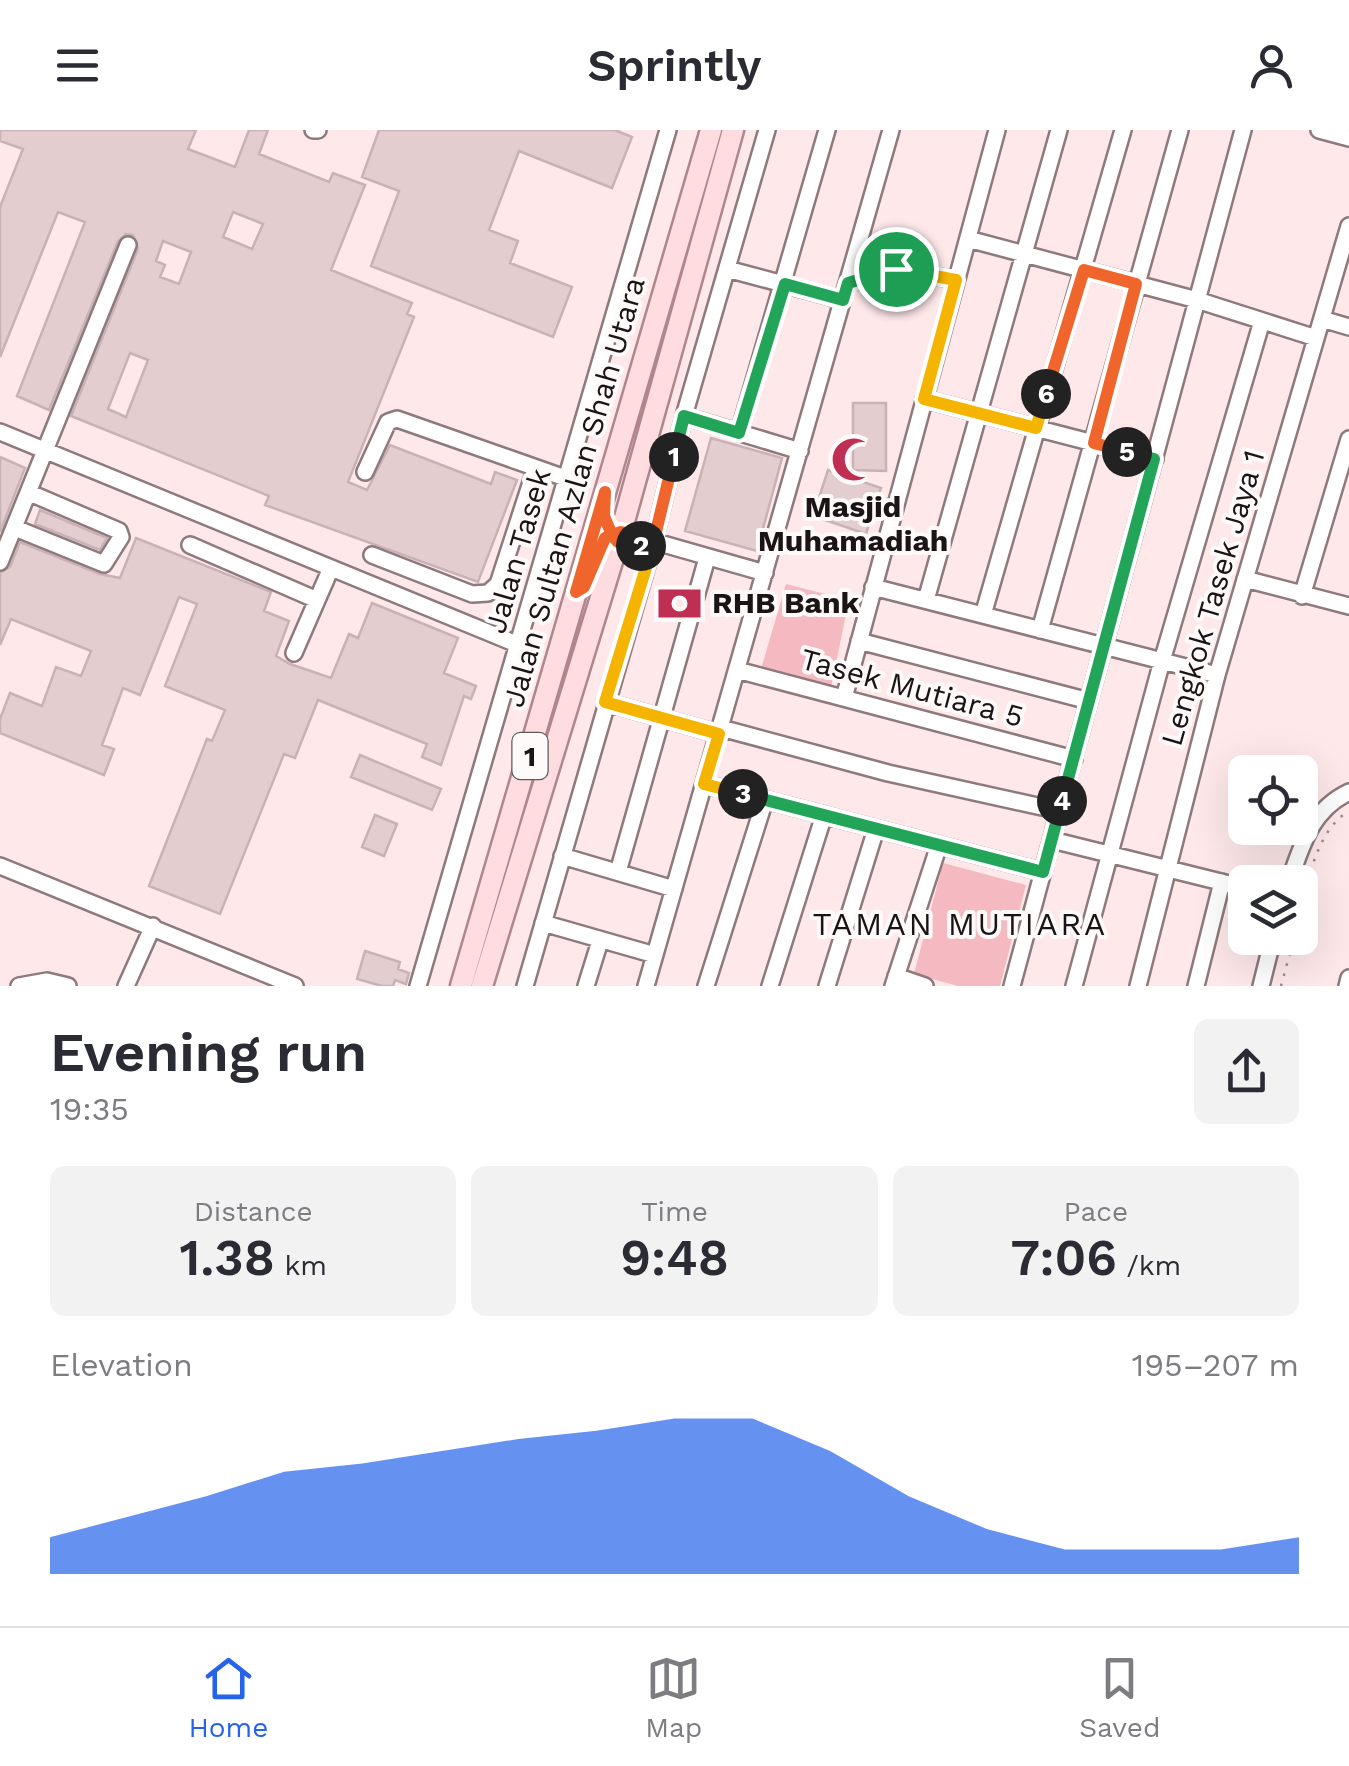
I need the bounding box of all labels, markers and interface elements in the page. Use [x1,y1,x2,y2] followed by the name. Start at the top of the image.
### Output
[50,38,105,93] icon: menu
[1244,38,1299,93] icon: person
[588,39,761,92] text: Sprintly
[854,227,939,312] pin
[869,242,924,297] icon: arrive
[495,273,652,711] street label: Jalan Sultan Azlan Shah Utara
[1021,369,1071,419] pin: 6
[1037,377,1055,410] text: 6
[1102,427,1152,477] pin: 5
[649,432,699,482] pin: 1
[1119,435,1135,468] text: 5
[829,436,877,484] mosque icon: Masjid Muhamadiah
[668,440,680,473] text: 1
[1154,446,1271,750] street label: Lengkok Tasek Jaya 1
[477,464,558,637] street label: Jalan Tasek
[758,489,948,558] place label: Masjid Muhamadiah
[616,521,666,571] pin: 2
[633,529,649,562] text: 2
[655,579,703,627] bank icon: RHB Bank
[712,585,860,620] place label: RHB Bank
[797,641,1027,734] street label: Tasek Mutiara 5
[512,733,548,779] road number: 1
[1228,755,1318,955] map controls
[1228,755,1318,845] button: locate
[718,769,768,819] pin: 3
[1037,776,1087,826] pin: 4
[735,777,751,810] text: 3
[1053,784,1071,817] text: 4
[1228,865,1318,955] button: layers
[812,905,1108,943] district label: TAMAN MUTIARA
[1194,1019,1299,1124] button: share
[50,1020,367,1084] text: Evening run
[50,1090,129,1128] text: 19:35
[194,1195,313,1228] text: Distance
[641,1195,708,1228] text: Time
[1063,1195,1128,1228] text: Pace
[179,1228,275,1287] text: 1.38
[620,1228,729,1287] text: 9:48
[1010,1228,1117,1287] text: 7:06
[275,1249,327,1282] text: km
[1117,1249,1181,1282] text: /km
[50,1346,193,1384] text: Elevation
[1132,1346,1299,1384] text: 195–207 m
[188,1651,268,1744] tab: Home
[645,1651,702,1744] tab: Map
[1079,1651,1161,1744] tab: Saved

